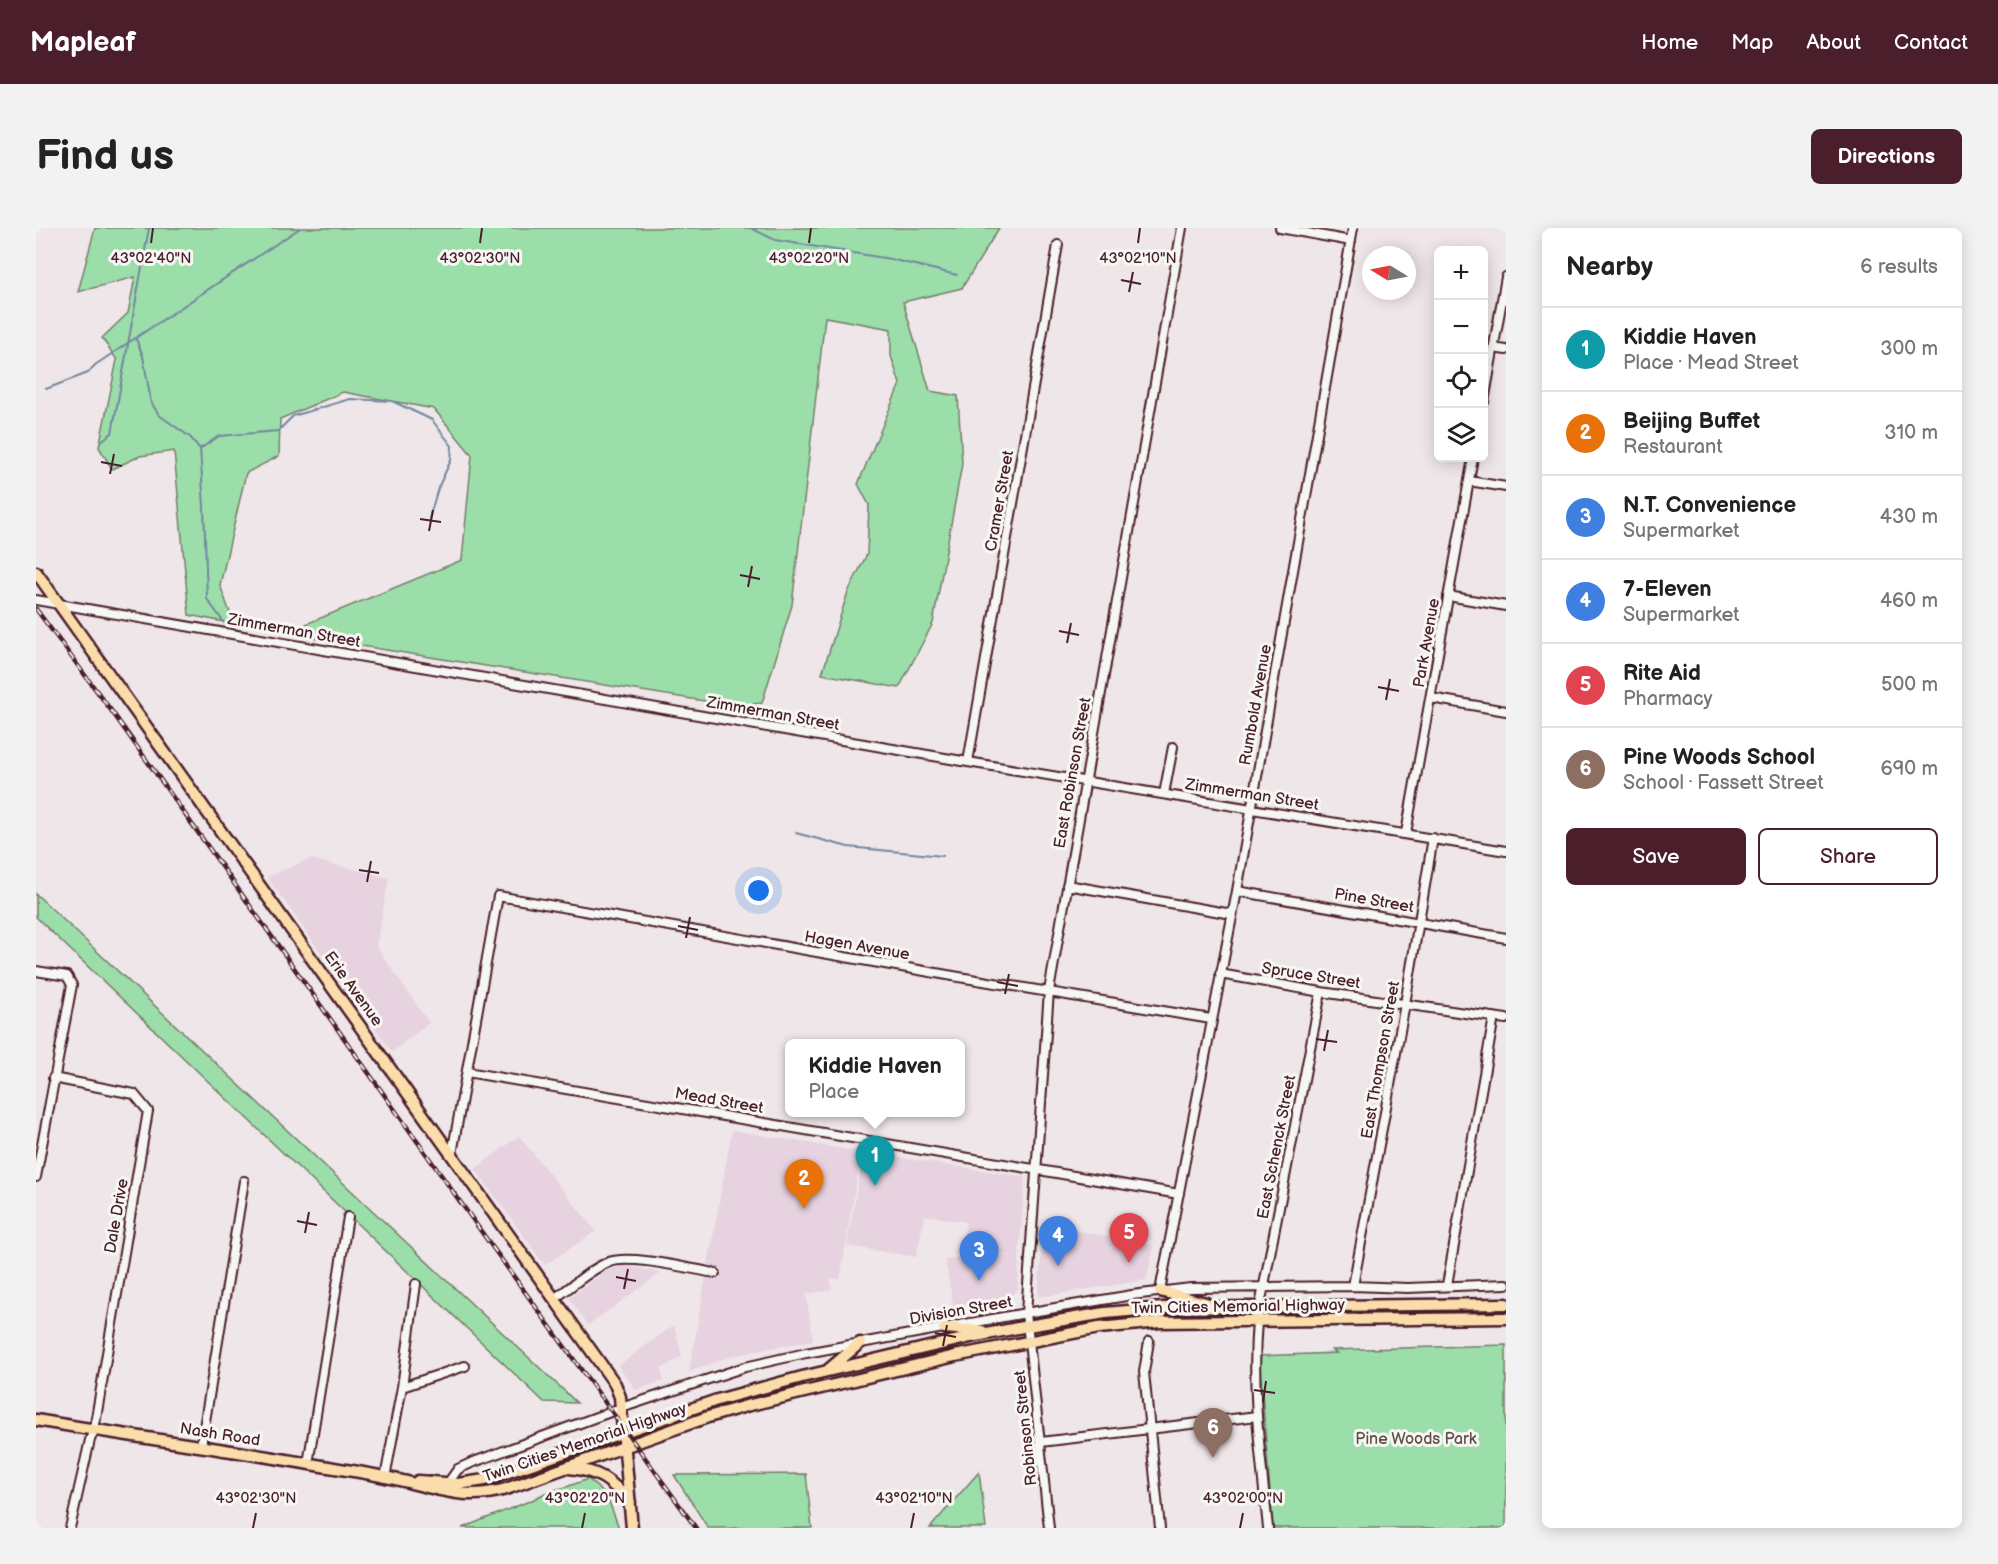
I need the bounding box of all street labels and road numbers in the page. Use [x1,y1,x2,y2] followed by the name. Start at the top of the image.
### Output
[982,449,1018,553] street label: Cramer Street
[1410,596,1444,689] street label: Park Avenue
[225,610,362,652] street label: Zimmerman Street
[1236,643,1276,767] street label: Rumbold Avenue
[704,693,841,735] street label: Zimmerman Street
[1050,696,1096,850] street label: East Robinson Street
[1183,775,1320,815] street label: Zimmerman Street
[1333,885,1415,917] street label: Pine Street
[803,927,912,965] street label: Hagen Avenue
[320,948,387,1030] street label: Erie Avenue
[1260,959,1362,993] street label: Spruce Street
[1358,980,1404,1140] street label: East Thompson Street
[1254,1073,1300,1221] street label: East Schenck Street
[673,1084,765,1118] street label: Mead Street
[101,1177,133,1255] street label: Dale Drive
[908,1293,1014,1329] street label: Division Street
[1131,1296,1346,1318] street label: Twin Cities Memorial Highway
[1010,1369,1042,1487] street label: Robinson Street
[481,1399,690,1487] street label: Twin Cities Memorial Highway
[179,1419,261,1451] street label: Nash Road

